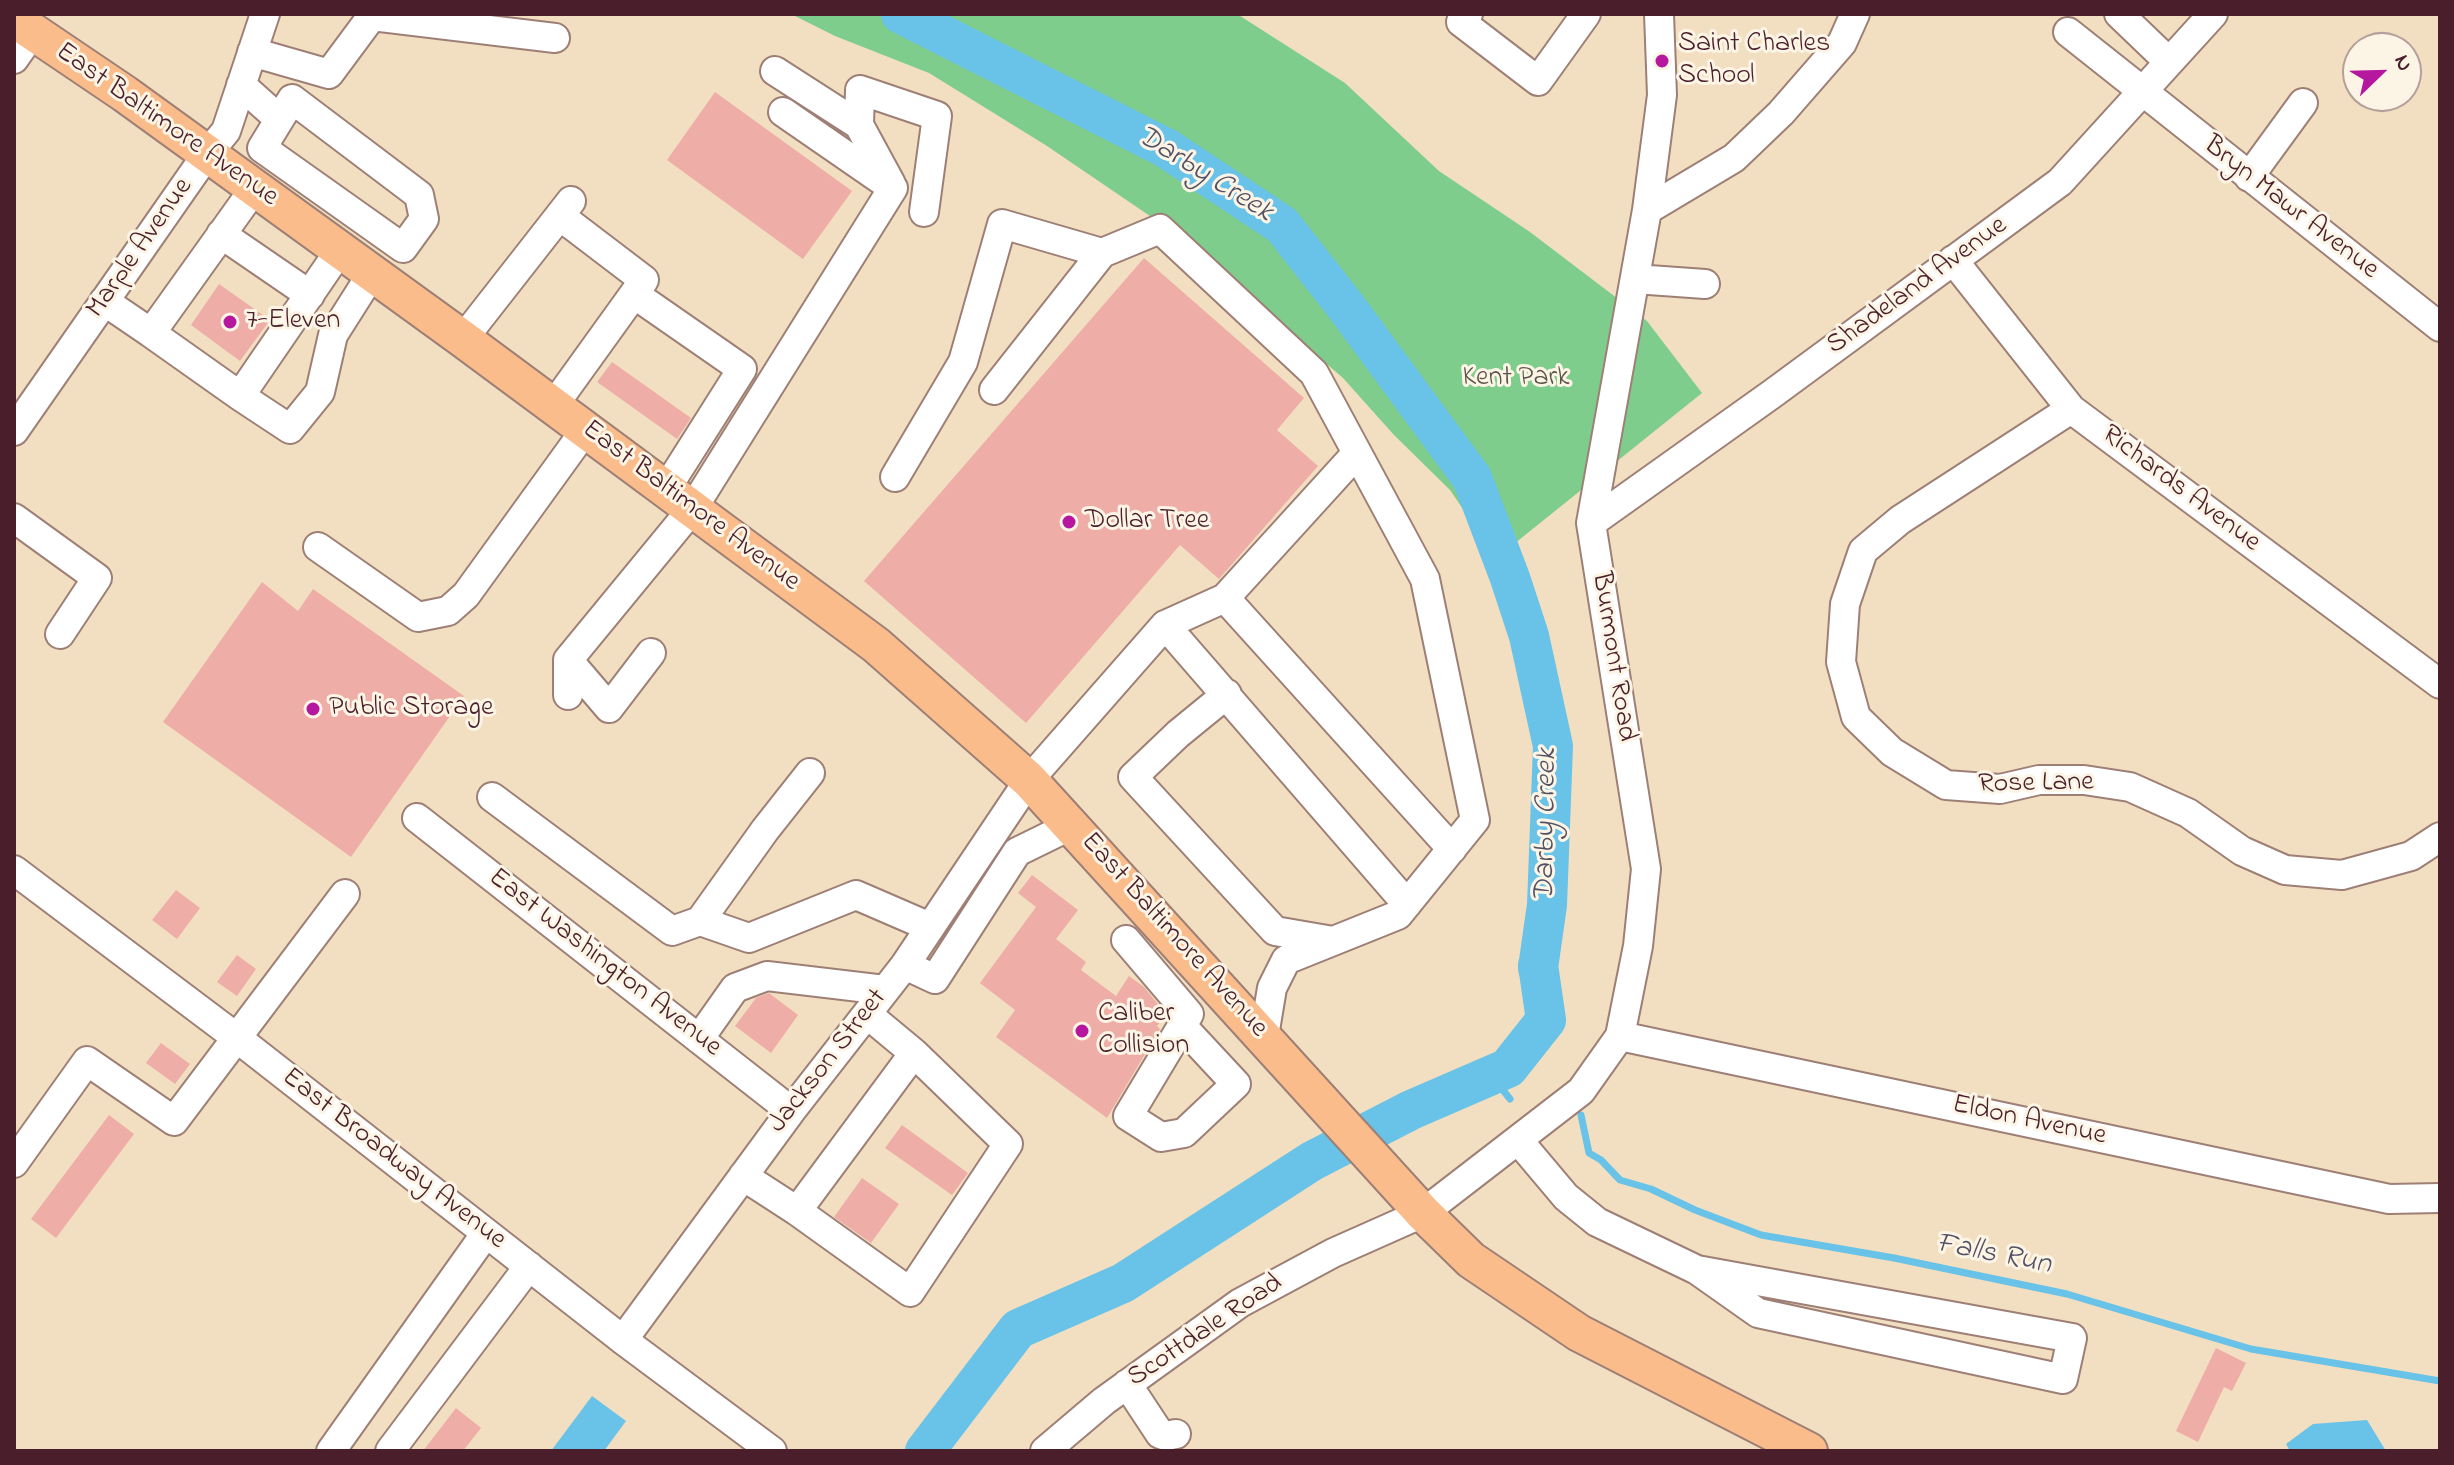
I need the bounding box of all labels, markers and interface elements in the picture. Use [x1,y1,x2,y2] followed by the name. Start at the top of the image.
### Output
[1678,28,1830,94] place label: Saint Charles School
[2342,32,2422,112] north arrow
[48,36,284,216] street label: East Baltimore Avenue
[2385,50,2420,76] text: N
[1653,52,1671,70] marker: Saint Charles School
[1129,120,1279,232] water label: Darby Creek
[2195,130,2385,288] street label: Bryn Mawr Avenue
[80,173,202,325] street label: Marple Avenue
[1821,210,2015,364] street label: Shadeland Avenue
[246,305,340,339] place label: 7-Eleven
[221,313,239,331] marker: 7-Eleven
[1463,362,1569,396] park label: Kent Park
[574,414,806,600] street label: East Baltimore Avenue
[2094,419,2266,561] street label: Richards Avenue
[1085,505,1209,539] place label: Dollar Tree
[1060,513,1078,531] marker: Dollar Tree
[1582,570,1642,744] street label: Burmont Road
[329,692,493,726] place label: Public Storage
[304,700,322,718] marker: Public Storage
[1529,748,1567,902] water label: Darby Creek
[1978,767,2094,803] street label: Rose Lane
[1072,827,1274,1045] street label: East Baltimore Avenue
[481,862,727,1066] street label: East Washington Avenue
[762,983,896,1141] street label: Jackson Street
[1098,998,1189,1064] place label: Caliber Collision
[1073,1022,1091,1040] marker: Caliber Collision
[274,1062,512,1258] street label: East Broadway Avenue
[1949,1089,2109,1155] street label: Eldon Avenue
[1932,1227,2054,1285] water label: Falls Run
[1122,1268,1290,1396] street label: Scottdale Road

